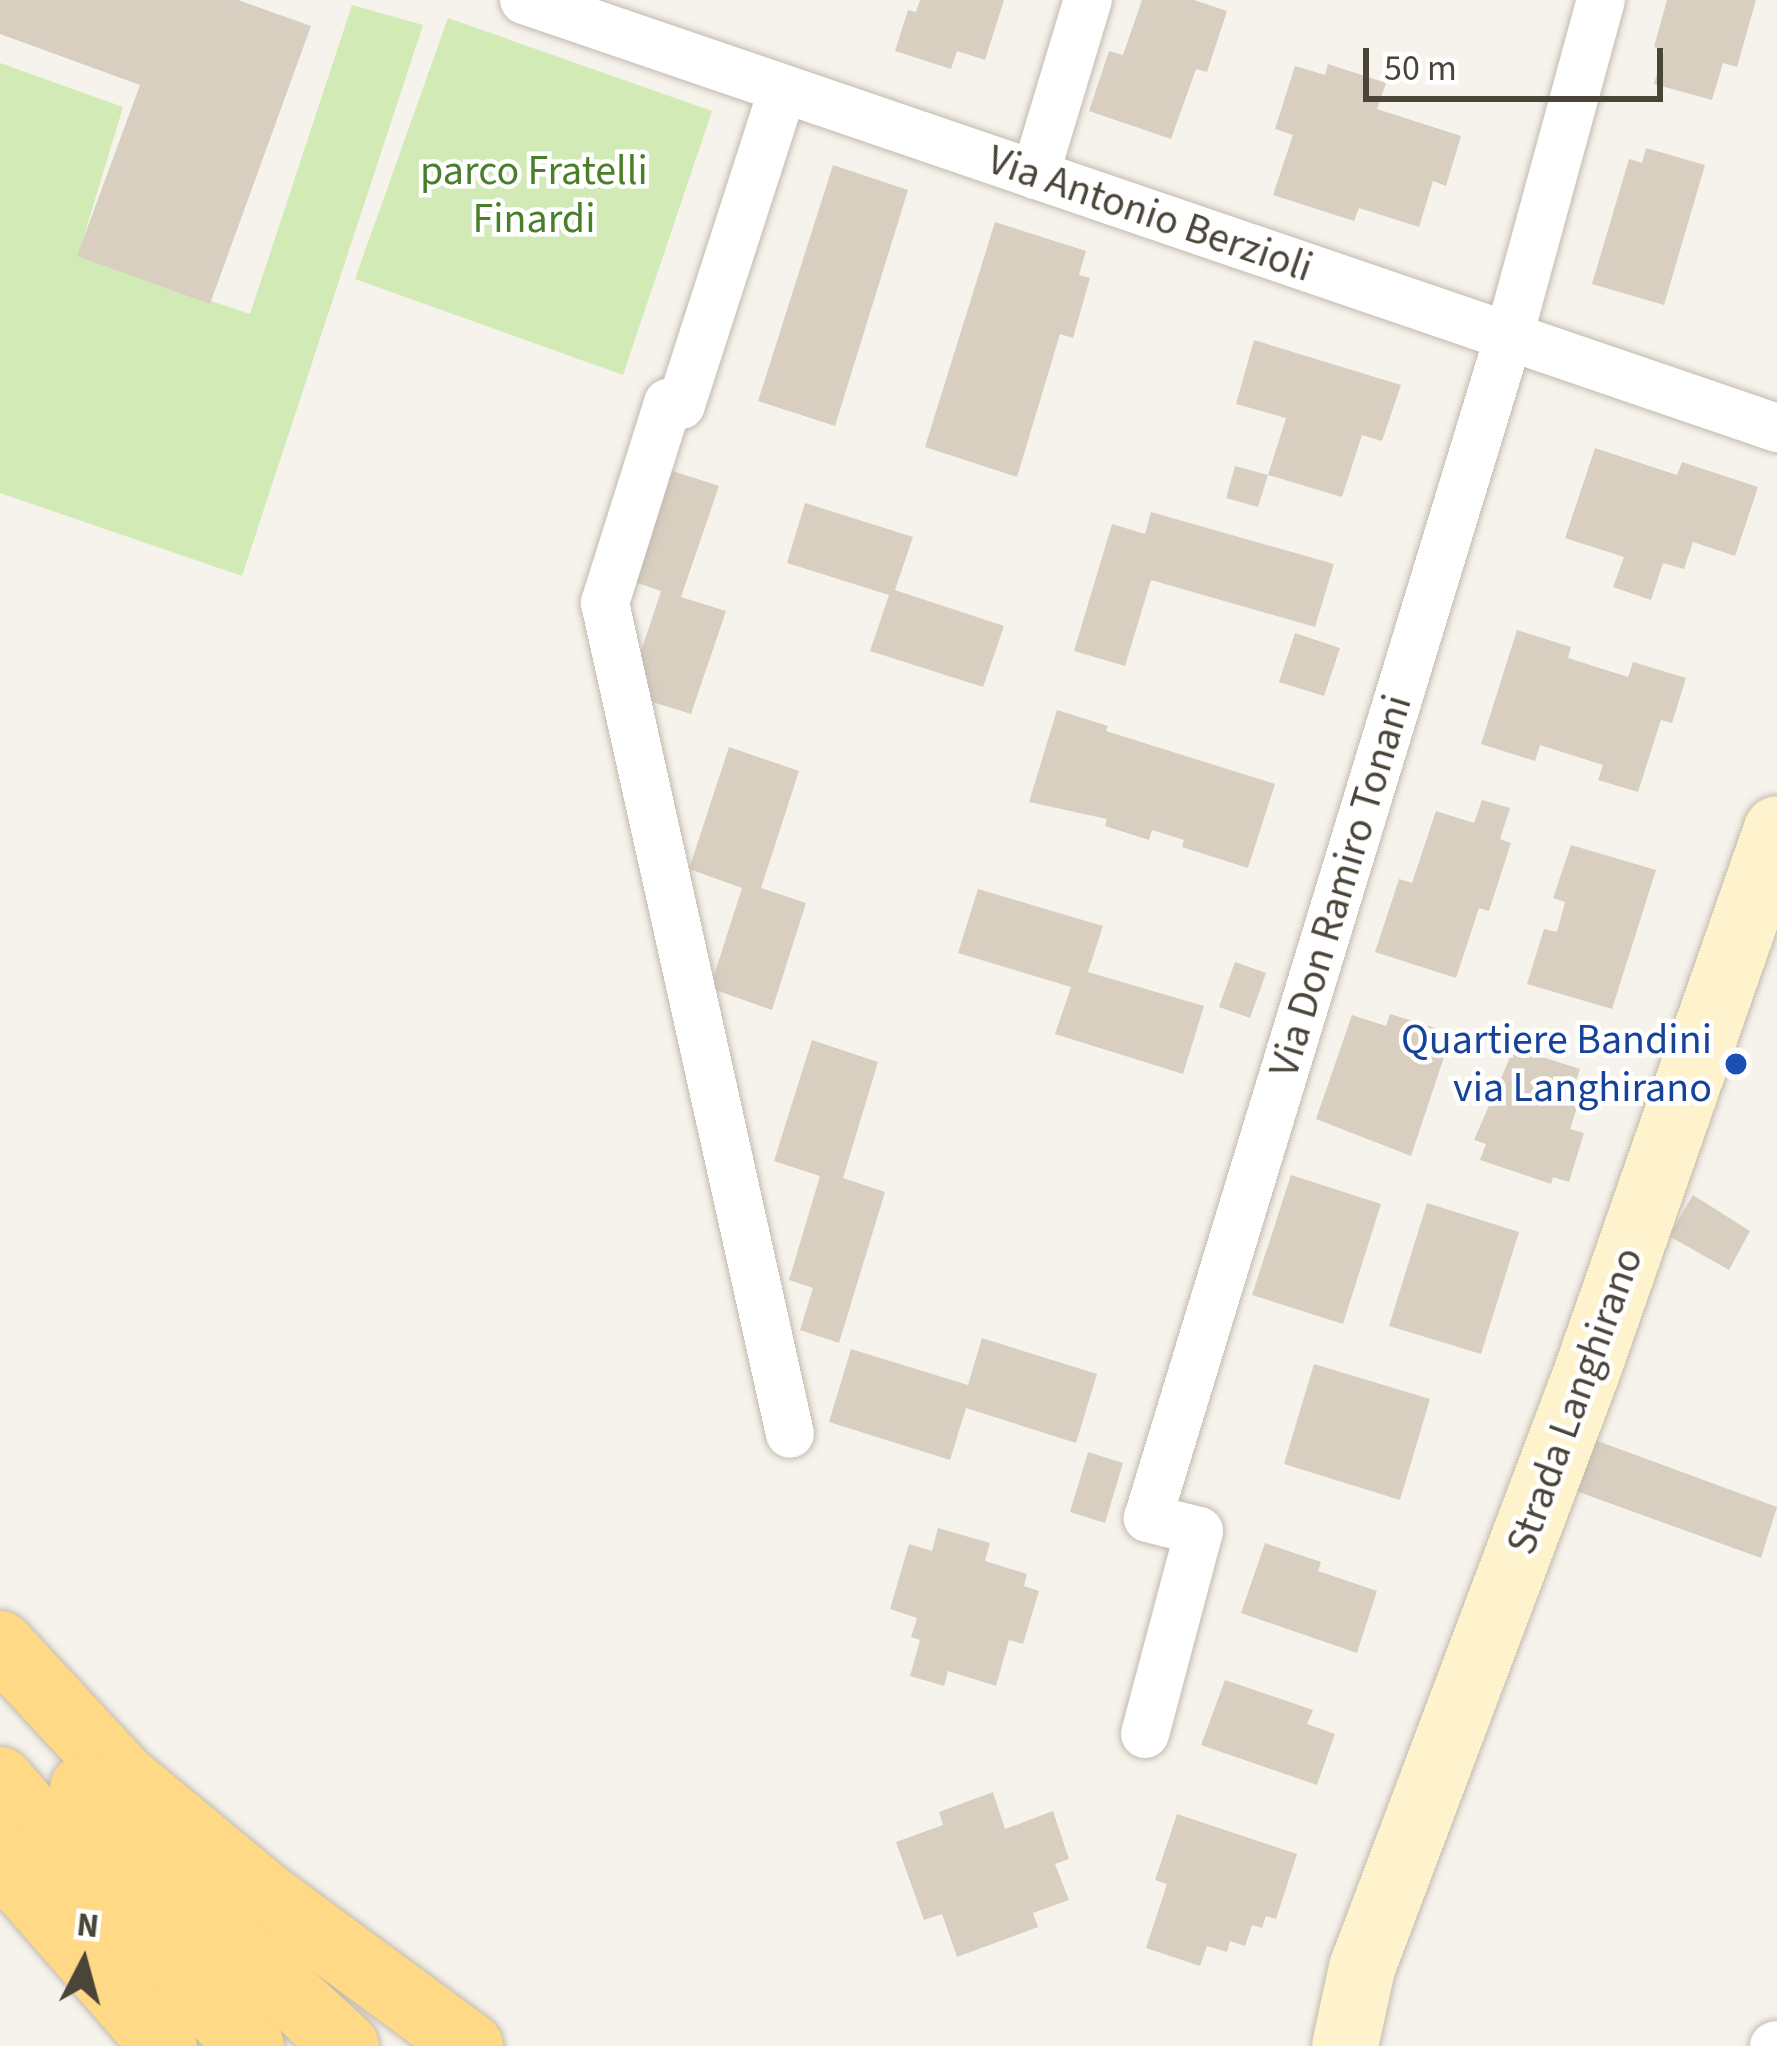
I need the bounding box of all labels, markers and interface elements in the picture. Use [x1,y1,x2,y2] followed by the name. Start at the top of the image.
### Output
[1369,24,1669,98] scale bar
[1384,43,1457,94] text: 50 m
[981,135,1319,293] street label: Via Antonio Berzioli
[420,146,648,244] park label: parco Fratelli Finardi
[1259,689,1423,1083] street label: Via Don Ramiro Tonani
[1401,1015,1712,1114] place label: Quartiere Bandini via Langhirano
[1723,1051,1749,1077] marker: Quartiere Bandini via Langhirano
[1496,1241,1654,1561] street label: Strada Langhirano
[74,1901,101,1950] text: N
[24,1902,144,2022] north arrow

